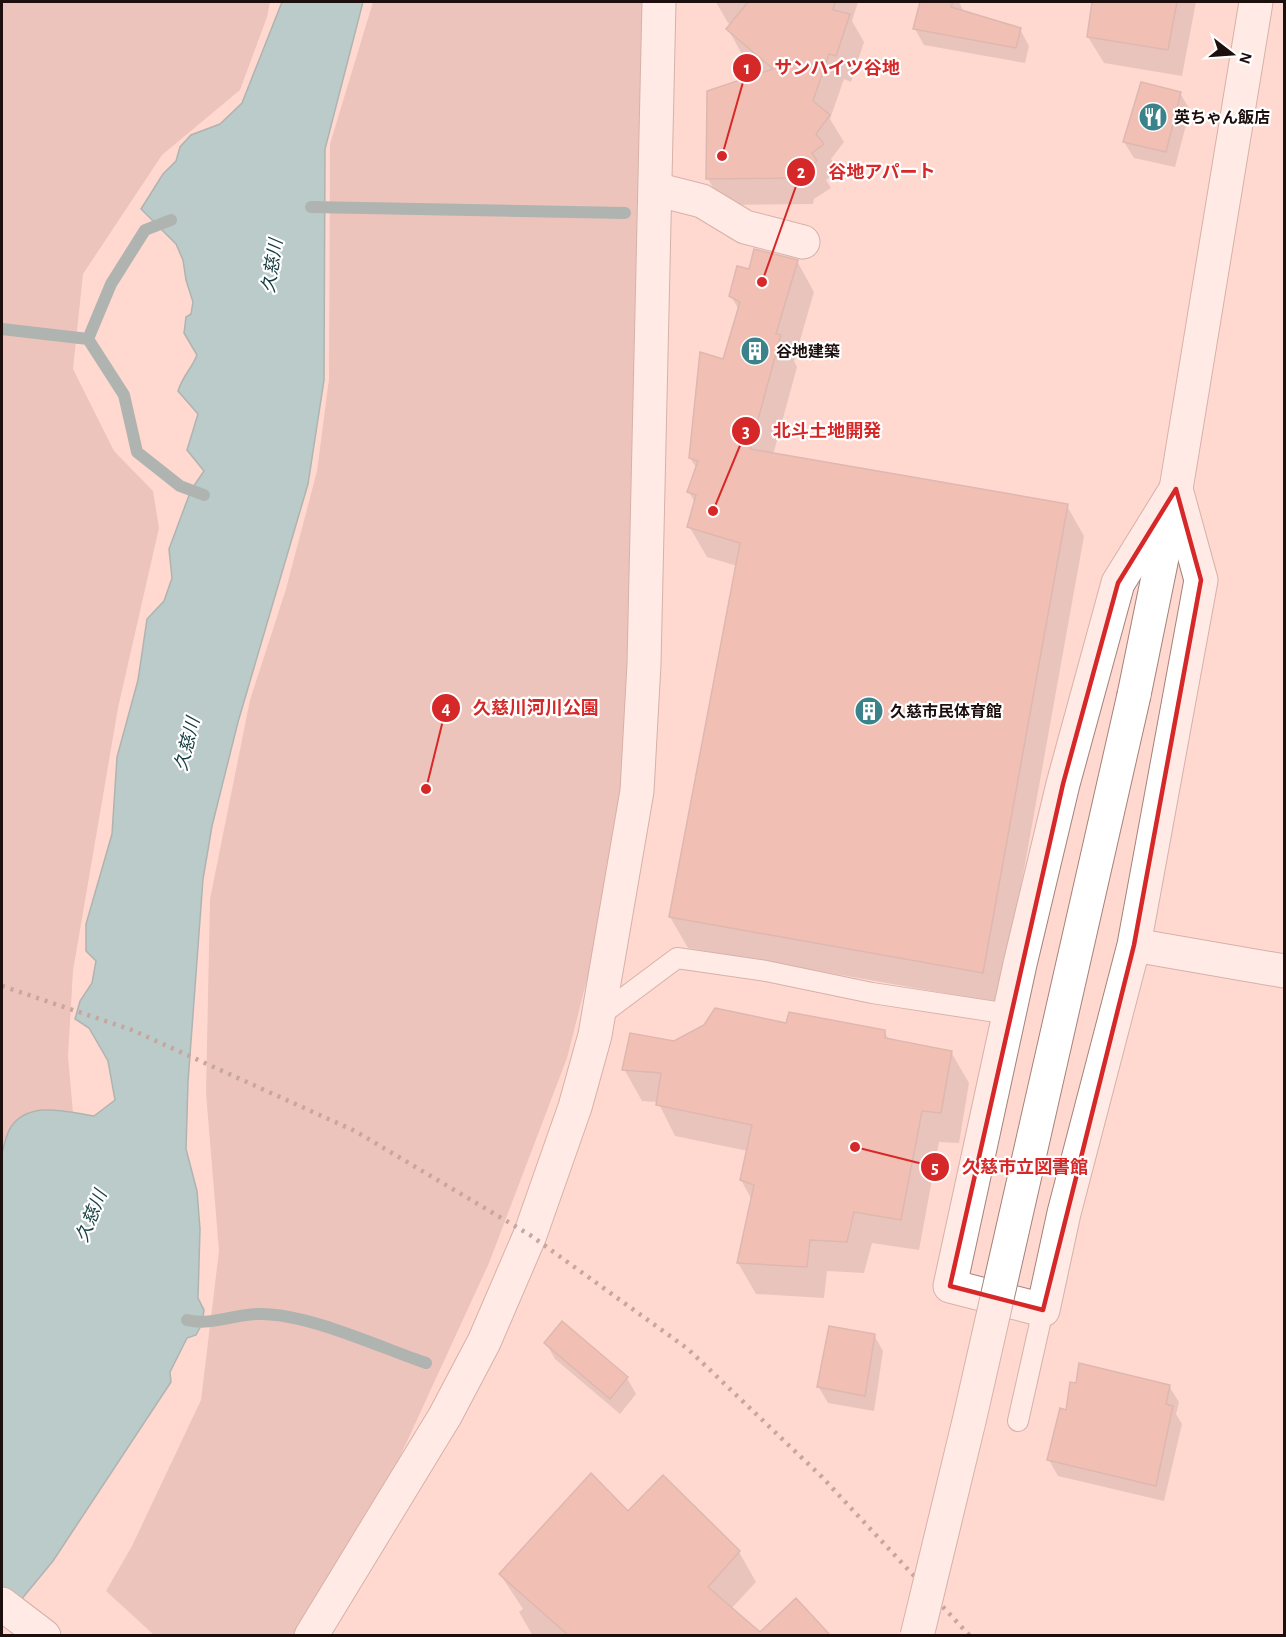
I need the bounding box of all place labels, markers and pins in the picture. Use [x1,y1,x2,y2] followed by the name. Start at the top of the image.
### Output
[732,50,912,86] callout: サンハイツ谷地
[1137,101,1169,133] restaurant icon: 英ちゃん飯店
[1174,109,1270,126] place label: 英ちゃん飯店
[786,154,948,190] callout: 谷地アパート
[739,335,771,367] building icon: 谷地建築
[776,343,840,360] place label: 谷地建築
[731,413,893,449] callout: 北斗土地開発
[431,690,611,726] callout: 久慈川河川公園
[853,695,885,727] building icon: 久慈市民体育館
[890,703,1002,720] place label: 久慈市民体育館
[920,1149,1100,1185] callout: 久慈市立図書館

